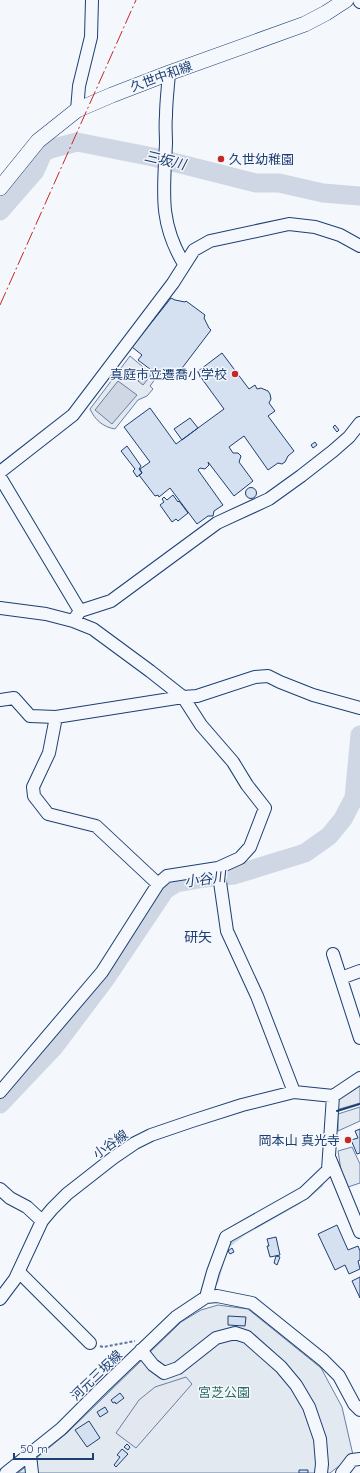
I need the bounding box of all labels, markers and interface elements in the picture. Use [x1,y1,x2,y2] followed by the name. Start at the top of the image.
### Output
[128,57,194,95] street label: 久世中和線
[143,147,189,174] water label: 三坂川
[229,151,294,167] place label: 久世幼稚園
[216,154,226,164] marker: 久世幼稚園
[110,366,227,382] place label: 真庭市立遷喬小学校
[230,369,240,379] marker: 真庭市立遷喬小学校
[183,867,229,891] water label: 小谷川
[184,928,212,946] district label: 研矢
[89,1126,131,1162] street label: 小谷線
[258,1132,340,1148] place label: 岡本山 真光寺
[343,1135,353,1145] marker: 岡本山 真光寺
[67,1347,125,1403] street label: 河元三坂線
[198,1384,250,1400] park label: 宮芝公園
[14,1435,93,1461] scale bar
[20,1441,48,1456] text: 50 m

